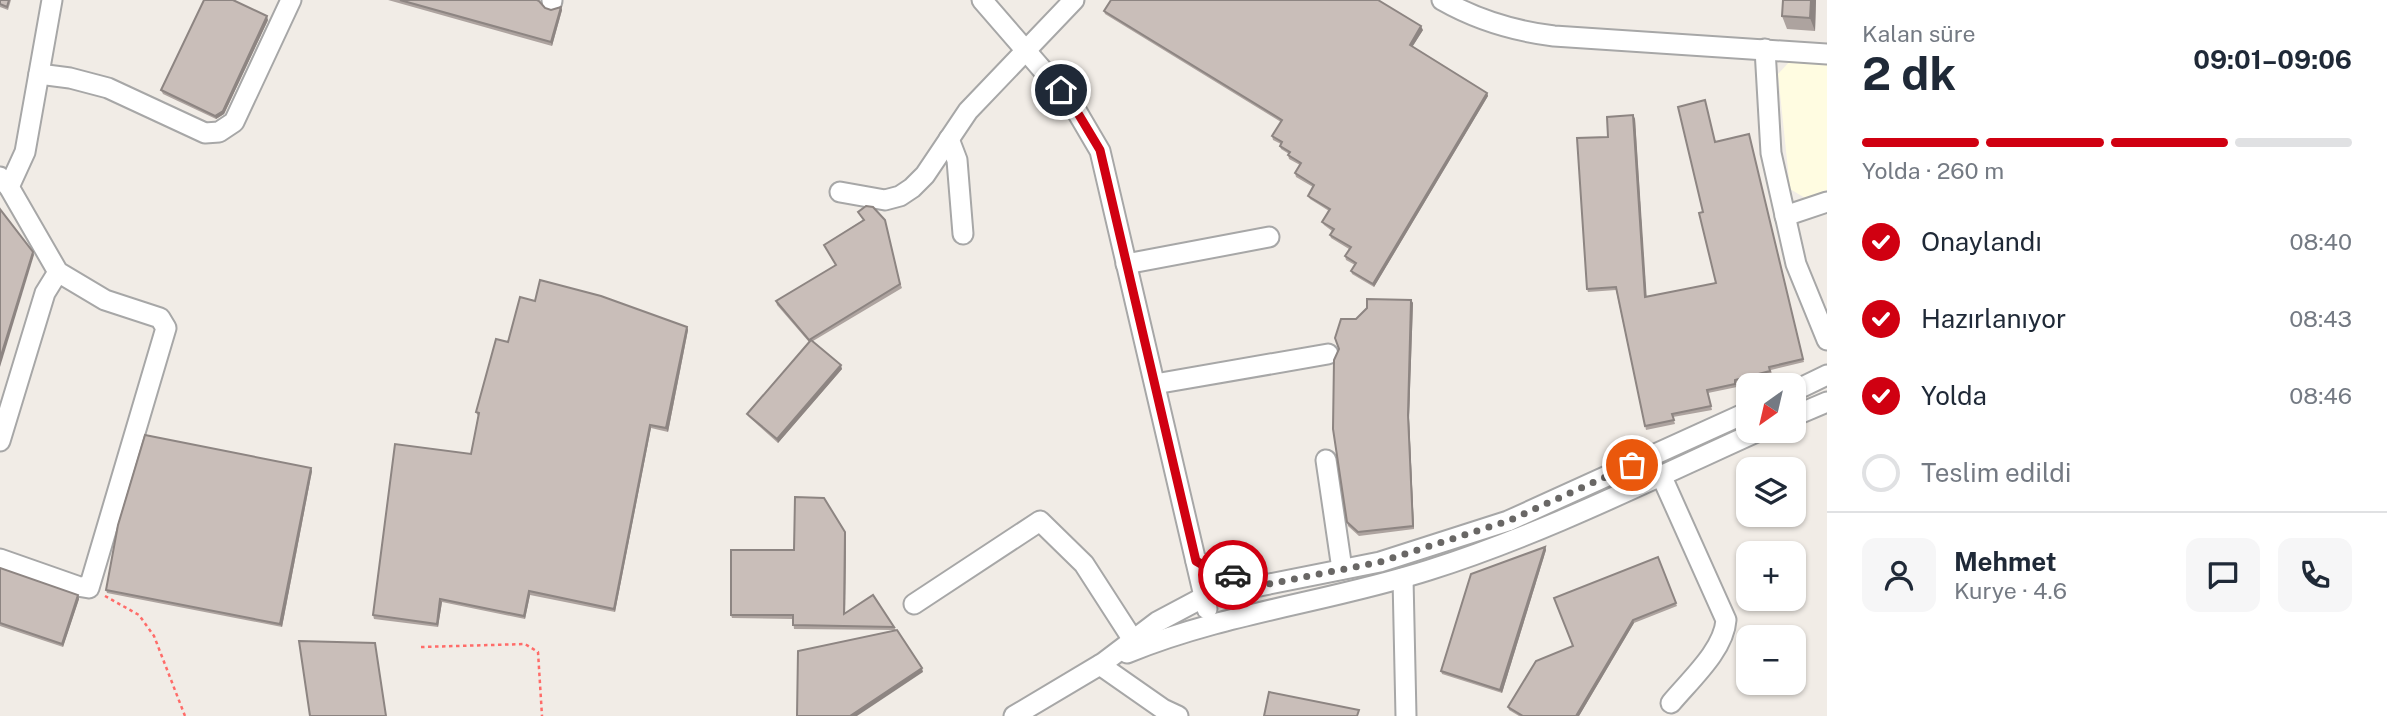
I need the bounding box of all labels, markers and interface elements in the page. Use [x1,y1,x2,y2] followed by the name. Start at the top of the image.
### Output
[1862,20,1976,47] text: Kalan süre
[2193,44,2352,75] text: 09:01–09:06
[1862,46,1956,100] text: 2 dk
[1031,60,1091,120] pin
[1042,71,1080,109] icon: home
[1862,157,2004,184] text: Yolda · 260 m
[1862,223,1900,261] icon: check
[1921,226,2042,257] text: Onaylandı
[2290,228,2352,255] text: 08:40
[1862,300,1900,338] icon: check
[1921,303,2066,334] text: Hazırlanıyor
[2289,305,2352,332] text: 08:43
[1736,373,1806,443] north arrow
[1736,373,1806,695] map controls
[1862,377,1900,415] icon: check
[1921,380,1987,411] text: Yolda
[2289,382,2352,409] text: 08:46
[1602,435,1662,495] pin
[1613,446,1651,484] icon: bag
[1736,457,1806,527] button: layers
[1921,457,2071,488] text: Teslim edildi
[1862,538,1936,612] button: person
[2186,538,2260,612] button: chat
[2278,538,2352,612] button: phone
[1198,540,1268,610] courier
[1736,541,1806,611] button: +
[1954,546,2057,577] text: Mehmet
[1214,556,1252,594] icon: car
[1954,577,2067,604] text: Kurye · 4.6
[1736,625,1806,695] button: −

